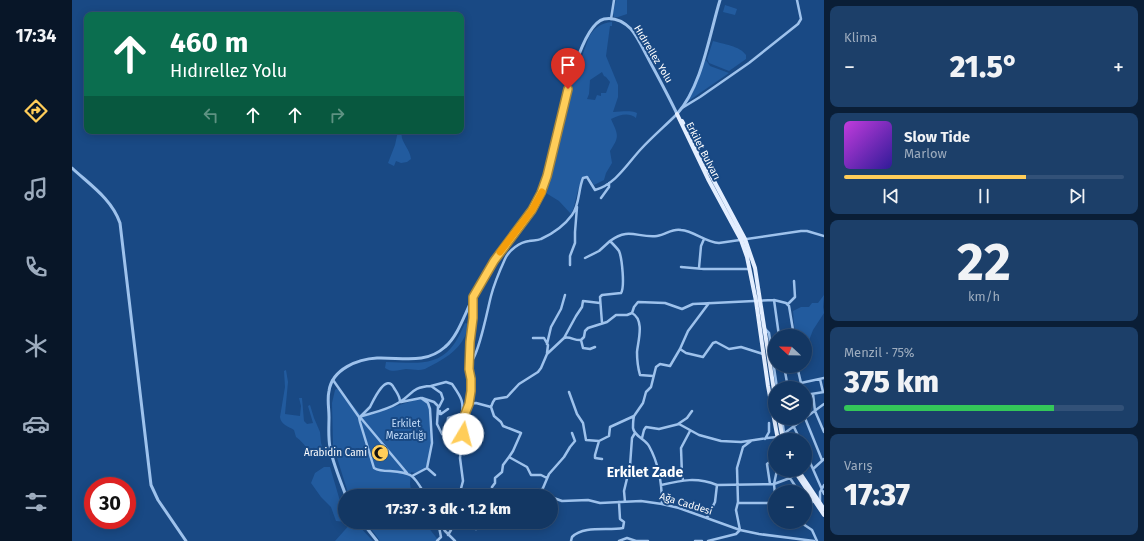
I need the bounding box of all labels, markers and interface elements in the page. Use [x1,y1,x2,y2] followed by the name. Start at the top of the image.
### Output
[631,23,675,85] street label: Hıdırellez Yolu
[16,25,56,47] text: 17:34
[170,26,248,59] text: 460 m
[104,28,156,80] icon: ahead
[844,30,877,45] text: Klima
[551,48,585,89] pin
[950,49,1018,85] text: 21.5°
[557,54,579,76] icon: arrive
[844,54,855,81] text: −
[1113,54,1124,81] text: +
[170,60,287,82] text: Hıdırellez Yolu
[22,97,50,125] icon: directions
[200,104,222,126] icon: left
[242,104,264,126] icon: ahead
[284,104,306,126] icon: ahead
[326,104,348,126] icon: right
[683,120,724,182] street label: Erkilet Bulvarı
[904,128,970,146] text: Slow Tide
[904,146,947,161] text: Marlow
[22,175,50,203] icon: music
[880,185,902,207] icon: previous
[973,185,995,207] icon: pause
[1066,185,1088,207] icon: next
[957,231,1011,294] text: 22
[22,253,50,281] icon: phone
[968,289,1000,304] text: km/h
[768,329,812,373] north arrow
[768,329,812,529] map controls
[22,332,50,360] icon: climate
[844,345,915,360] text: Menzil · 75%
[844,364,939,400] text: 375 km
[768,381,812,425] button: layers
[22,410,50,438] icon: car
[442,413,484,455] position arrow
[386,417,426,442] park label: Erkilet Mezarlığı
[768,433,812,477] button: +
[370,443,390,463] mosque icon: Arabidin Cami
[304,446,367,459] place label: Arabidin Cami
[844,458,873,473] text: Varış
[607,464,683,481] district label: Erkilet Zade
[84,477,136,529] speed limit sign: 30
[844,477,910,513] text: 17:37
[768,485,812,529] button: −
[22,488,50,516] icon: filters
[658,489,714,518] street label: Ağa Caddesi
[385,500,511,518] text: 17:37 · 3 dk · 1.2 km

